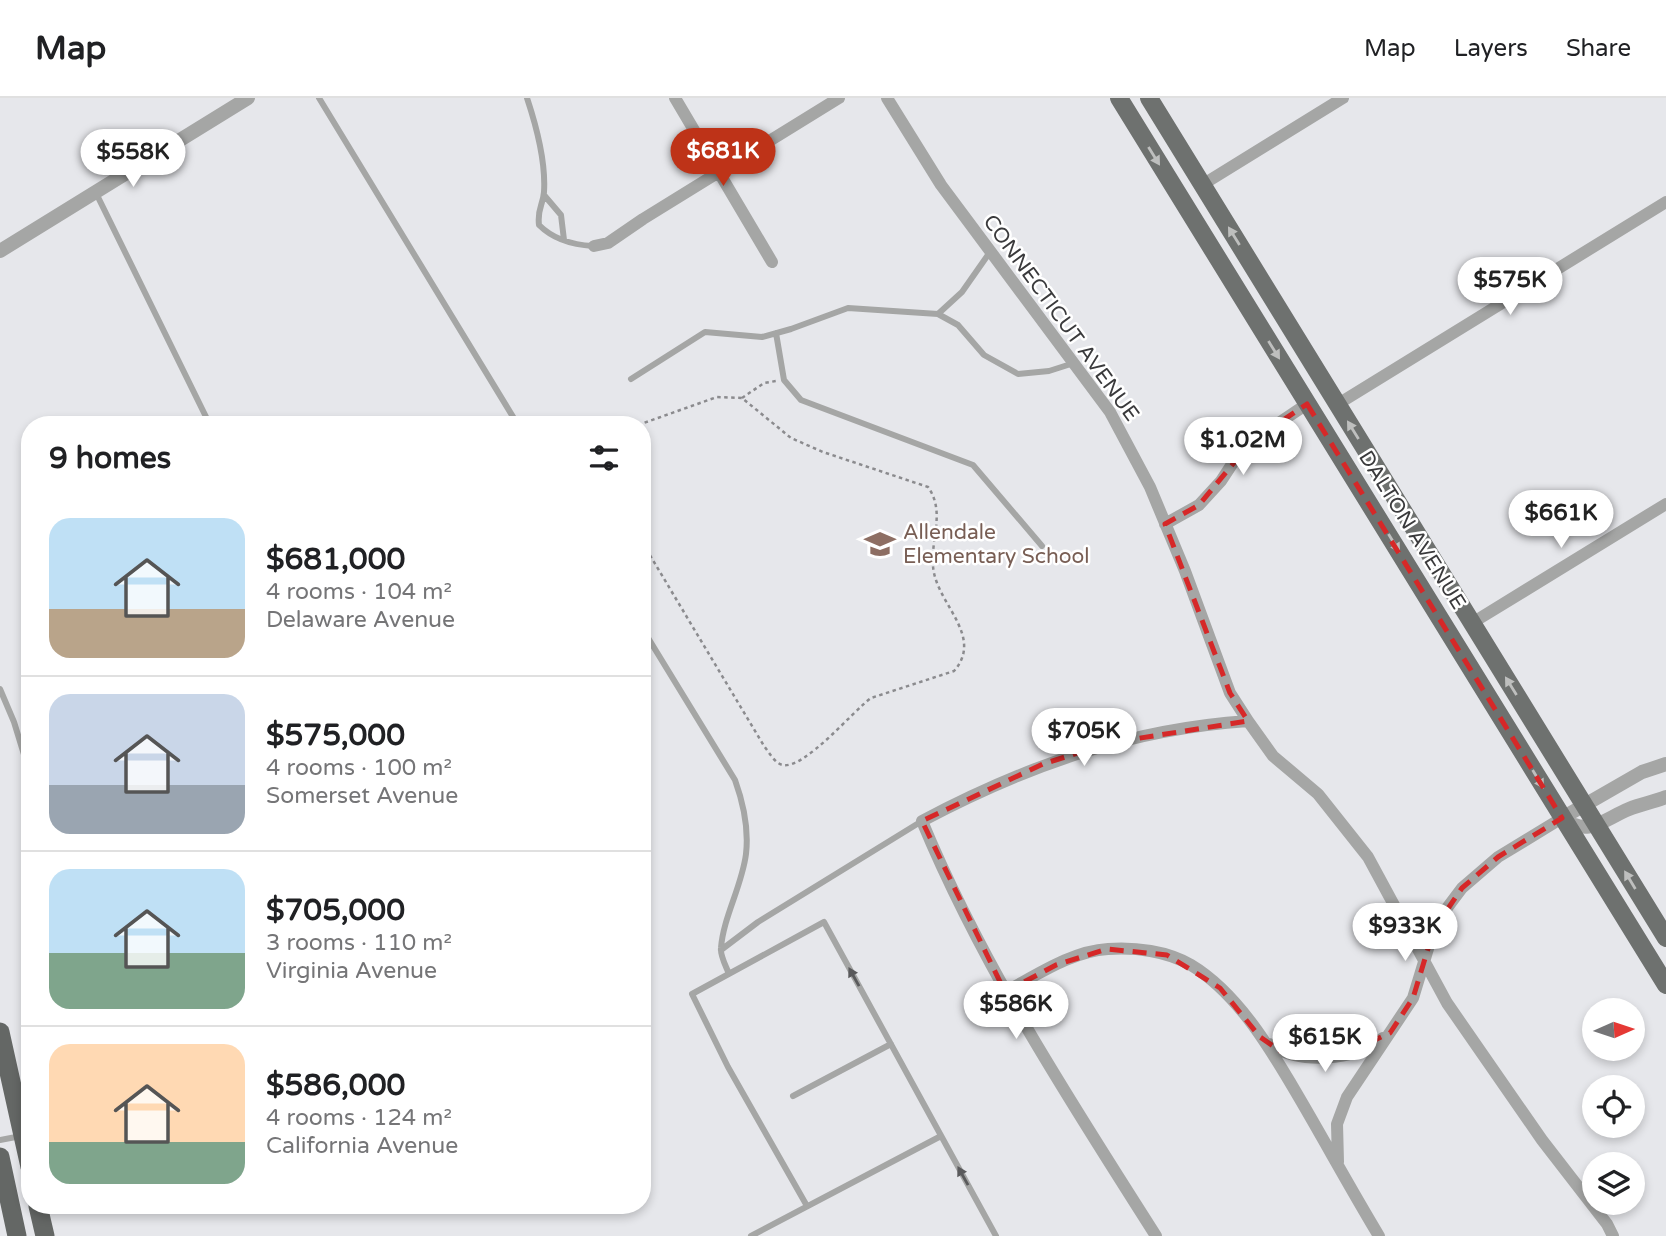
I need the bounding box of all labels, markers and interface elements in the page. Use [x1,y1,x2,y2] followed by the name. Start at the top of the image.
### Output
[35,29,106,68] text: Map
[1364,34,1416,63] text: Map
[1454,34,1528,63] text: Layers
[1566,34,1631,63] text: Share
[674,129,772,188] pin: $681K
[84,130,182,189] pin: $558K
[687,137,759,165] text: $681K
[97,138,169,166] text: $558K
[1148,147,1161,166] one-way arrow
[978,210,1144,426] street label: CONNECTICUT AVENUE
[1228,227,1240,246] one-way arrow
[1461,258,1559,317] pin: $575K
[1474,266,1546,294] text: $575K
[1267,340,1280,359] one-way arrow
[1186,418,1300,477] pin: $1.02M
[1347,420,1360,440] one-way arrow
[1200,426,1286,454] text: $1.02M
[585,439,623,477] icon: filters
[49,440,171,477] text: 9 homes
[1353,446,1471,614] street label: DALTON AVENUE
[1512,490,1610,550] pin: $661K
[1525,499,1597,527] text: $661K
[903,520,1090,569] place label: Allendale Elementary School
[863,527,897,561] school or university icon: Allendale Elementary School
[1387,533,1400,553] one-way arrow
[266,541,405,578] text: $681,000
[105,546,189,630] icon: home
[266,578,452,606] text: 4 rooms · 104 m²
[266,606,455,634] text: Delaware Avenue
[1505,677,1518,696] one-way arrow
[1035,708,1133,768] pin: $705K
[266,717,405,754] text: $575,000
[1048,717,1120,745] text: $705K
[105,722,189,806] icon: home
[266,754,452,782] text: 4 rooms · 100 m²
[1531,769,1544,789] one-way arrow
[266,782,458,810] text: Somerset Avenue
[1624,870,1637,890] one-way arrow
[266,892,405,929] text: $705,000
[105,897,189,981] icon: home
[1356,904,1454,963] pin: $933K
[1369,912,1441,940] text: $933K
[266,929,452,957] text: 3 rooms · 110 m²
[266,957,437,985] text: Virginia Avenue
[848,967,860,986] one-way arrow
[967,982,1065,1041] pin: $586K
[980,990,1052,1018] text: $586K
[1582,998,1645,1060] north arrow
[1582,998,1645,1215] map controls
[1276,1014,1374,1074] pin: $615K
[1289,1023,1361,1051] text: $615K
[266,1067,405,1104] text: $586,000
[105,1072,189,1156] icon: home
[1582,1075,1645,1138] button: locate
[266,1104,452,1132] text: 4 rooms · 124 m²
[266,1132,458,1160] text: California Avenue
[1582,1152,1645,1215] button: layers
[957,1166,969,1186] one-way arrow

